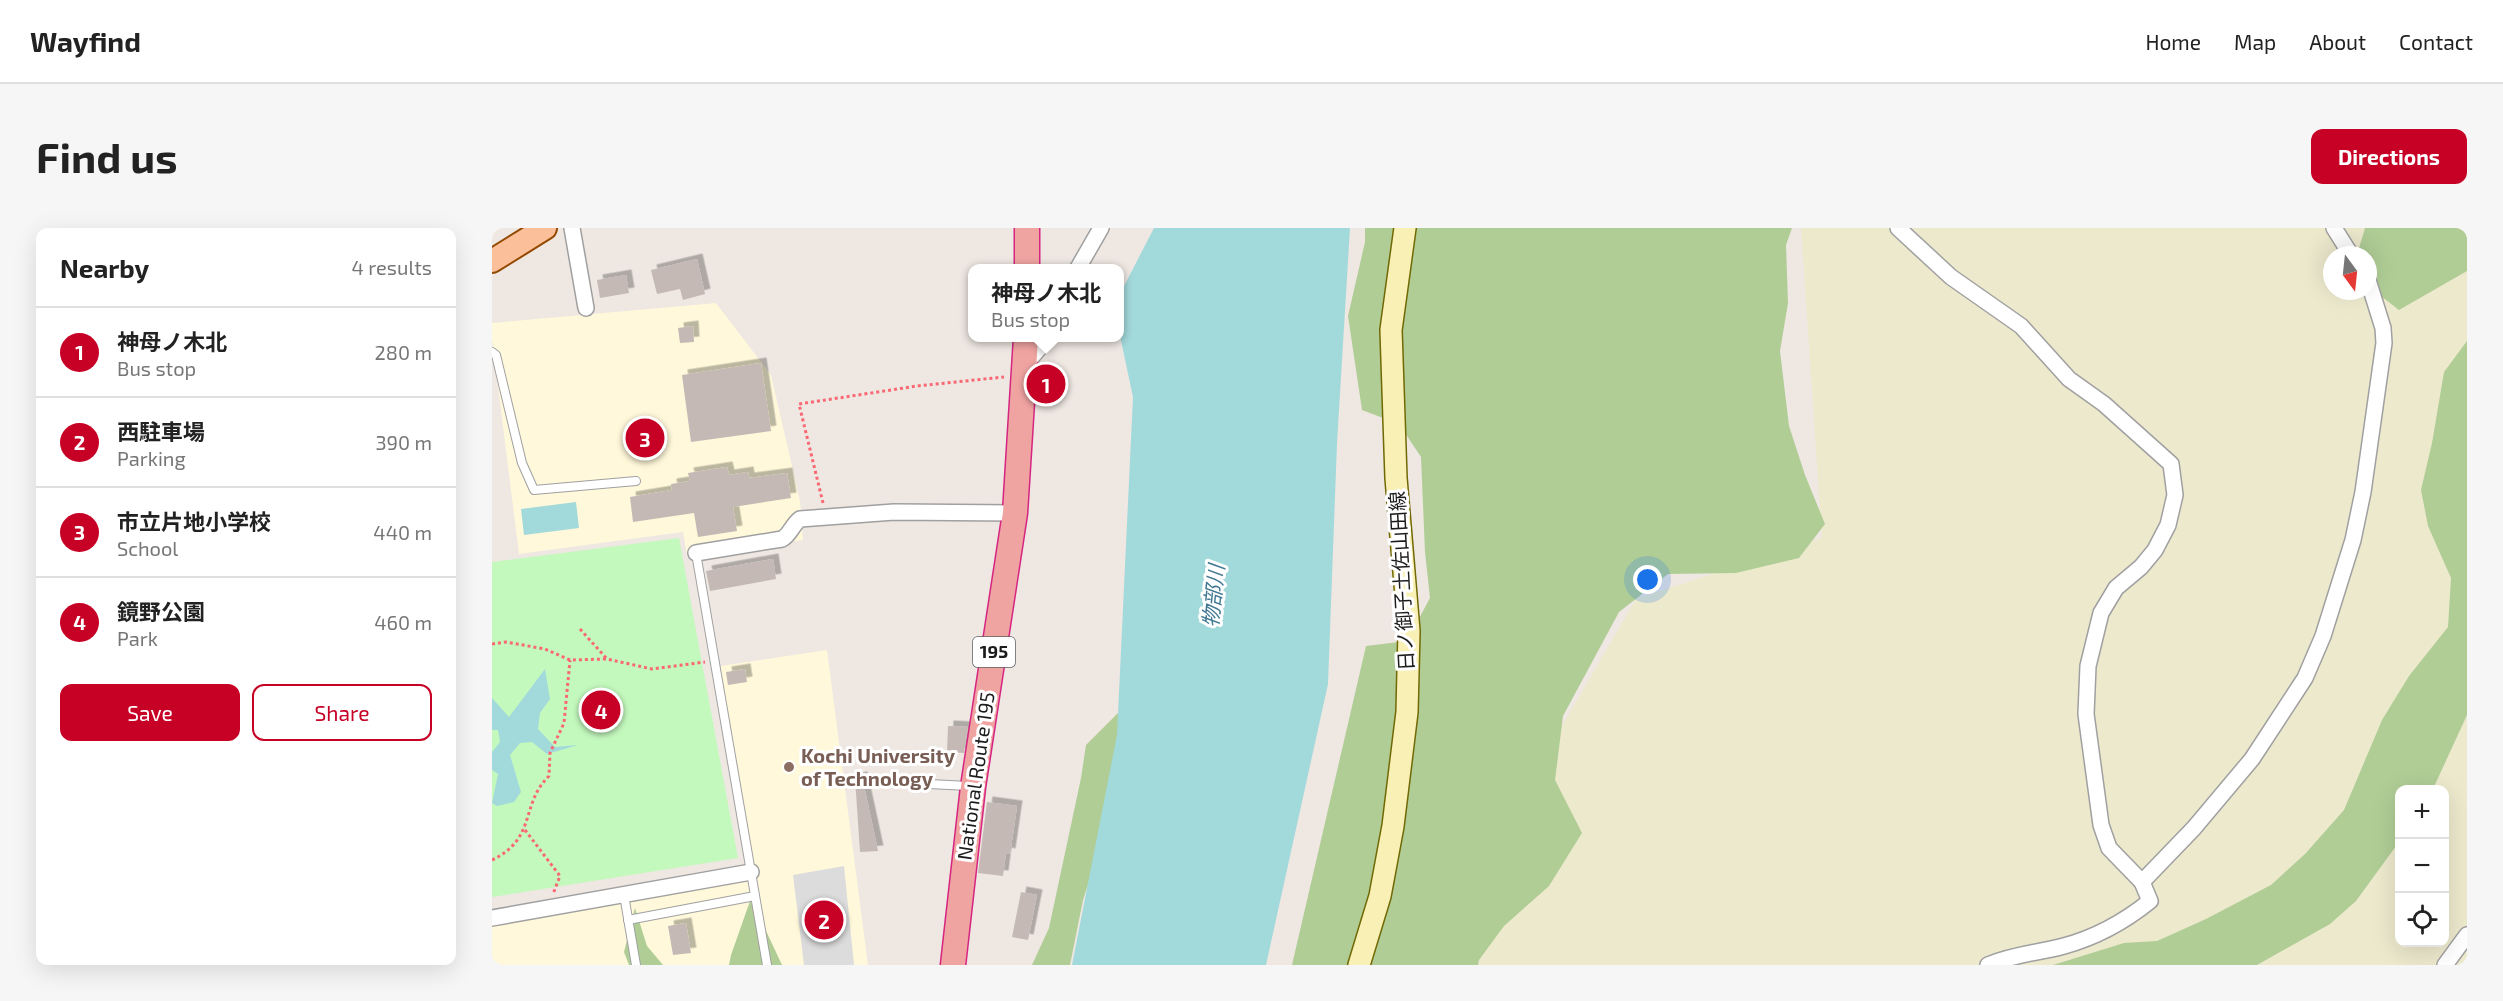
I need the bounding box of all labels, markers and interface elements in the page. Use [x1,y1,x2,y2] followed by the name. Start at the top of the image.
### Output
[30,24,141,58] text: Wayfind
[2145,29,2201,54] text: Home
[2234,29,2276,54] text: Map
[2309,29,2366,54] text: About
[2399,29,2473,54] text: Contact
[2311,129,2467,184] button: Directions
[36,131,178,181] text: Find us
[2323,246,2377,300] north arrow
[60,252,149,283] text: Nearby
[352,255,432,279] text: 4 results
[968,264,1124,342] popup
[991,279,1101,305] text: 神母ノ木北
[991,307,1070,331] text: Bus stop
[117,328,227,354] text: 神母ノ木北
[75,340,84,364] text: 1
[375,340,432,364] text: 280 m
[117,356,196,380] text: Bus stop
[1026,362,1066,406] pin: 1
[626,416,664,460] pin: 3
[117,418,205,444] text: 西駐車場
[74,430,85,454] text: 2
[375,430,432,454] text: 390 m
[117,446,186,470] text: Parking
[1384,491,1418,672] street label: 日ノ御子土佐山田線
[117,508,271,534] text: 市立片地小学校
[74,520,85,544] text: 3
[373,520,432,544] text: 440 m
[117,536,178,560] text: School
[1197,561,1228,628] water label: 物部川
[1633,565,1662,594] your location
[117,598,205,624] text: 鏡野公園
[73,610,86,634] text: 4
[374,610,432,634] text: 460 m
[117,626,158,650] text: Park
[973,637,1015,667] road number: 195
[60,684,240,741] button: Save
[252,684,432,741] button: Share
[582,688,620,732] pin: 4
[951,690,999,861] street label: National Route 195
[801,743,956,791] place label: Kochi University of Technology
[782,760,796,774] marker: Kochi University of Technology
[2395,785,2449,947] map controls
[2395,785,2449,839] button: +
[2395,839,2449,893] button: −
[2395,893,2449,947] button: locate
[804,898,844,942] pin: 2

